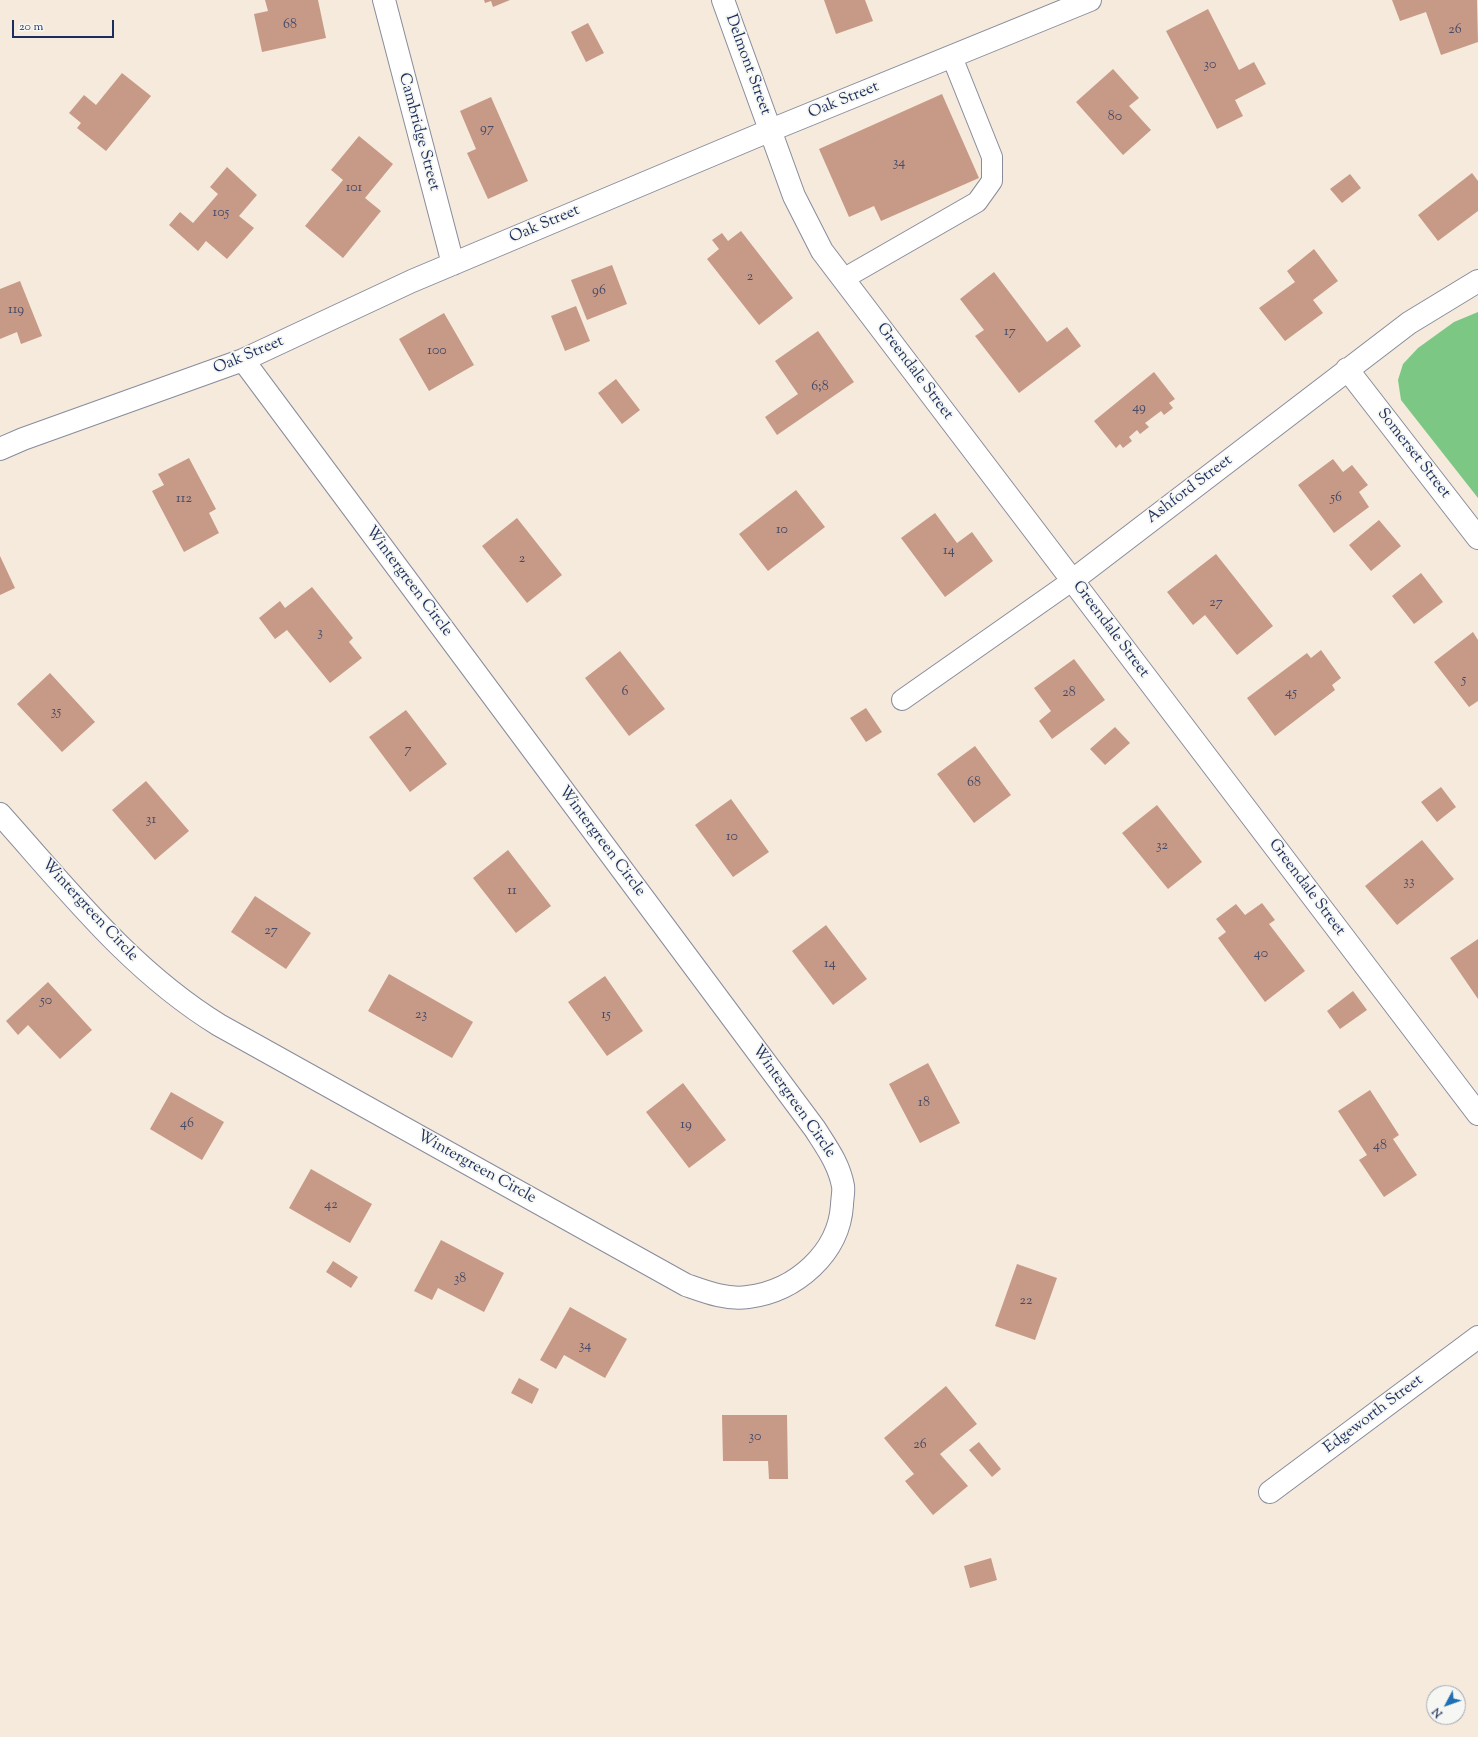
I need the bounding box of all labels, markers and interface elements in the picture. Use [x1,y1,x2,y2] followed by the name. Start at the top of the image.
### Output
[14,12,116,38] scale bar
[720,12,774,118] street label: Delmont Street
[19,18,43,36] text: 20 m
[283,18,297,34] house number: 68
[1448,23,1462,39] house number: 26
[1204,58,1216,74] house number: 30
[393,71,443,193] street label: Cambridge Street
[806,78,882,124] street label: Oak Street
[1108,110,1122,126] house number: 80
[480,122,494,138] house number: 97
[893,156,905,172] house number: 34
[346,181,362,197] house number: 101
[507,202,583,248] street label: Oak Street
[213,206,229,222] house number: 105
[747,270,753,286] house number: 2
[592,284,606,300] house number: 96
[8,303,24,319] house number: 119
[871,320,957,424] street label: Greendale Street
[1004,325,1016,341] house number: 17
[211,333,287,379] street label: Oak Street
[427,344,447,360] house number: 100
[811,380,829,396] house number: 6;8
[1132,401,1146,417] house number: 49
[1372,405,1454,503] street label: Somerset Street
[1143,452,1237,528] street label: Ashford Street
[1330,491,1342,507] house number: 56
[176,492,192,508] house number: 112
[360,523,456,641] street label: Wintergreen Circle
[776,523,788,539] house number: 10
[943,544,955,560] house number: 14
[519,552,525,568] house number: 2
[1067,578,1153,682] street label: Greendale Street
[1209,596,1223,612] house number: 27
[317,626,323,642] house number: 3
[1462,673,1466,689] house number: 5
[622,685,628,701] house number: 6
[1062,686,1076,702] house number: 28
[1285,686,1297,702] house number: 45
[51,705,61,721] house number: 35
[404,743,412,759] house number: 7
[967,776,981,792] house number: 68
[553,783,649,901] street label: Wintergreen Circle
[146,813,156,829] house number: 31
[726,830,738,846] house number: 10
[1263,836,1349,940] street label: Greendale Street
[1156,839,1168,855] house number: 32
[37,856,141,966] street label: Wintergreen Circle
[1403,875,1415,891] house number: 33
[507,884,517,900] house number: 11
[264,924,278,940] house number: 27
[1254,947,1268,963] house number: 40
[824,957,836,973] house number: 14
[40,994,52,1010] house number: 50
[415,1008,427,1024] house number: 23
[601,1008,611,1024] house number: 15
[747,1042,839,1162] street label: Wintergreen Circle
[918,1096,930,1112] house number: 18
[180,1117,194,1133] house number: 46
[680,1118,692,1134] house number: 19
[413,1127,539,1209] street label: Wintergreen Circle
[1373,1139,1387,1155] house number: 48
[324,1198,338,1214] house number: 42
[454,1272,466,1288] house number: 38
[1019,1294,1033,1310] house number: 22
[579,1339,591,1355] house number: 34
[1321,1371,1427,1459] street label: Edgeworth Street
[749,1430,761,1446] house number: 30
[913,1438,927,1454] house number: 26
[1426,1685,1466,1725] north arrow
[1429,1704,1447,1721] text: N

